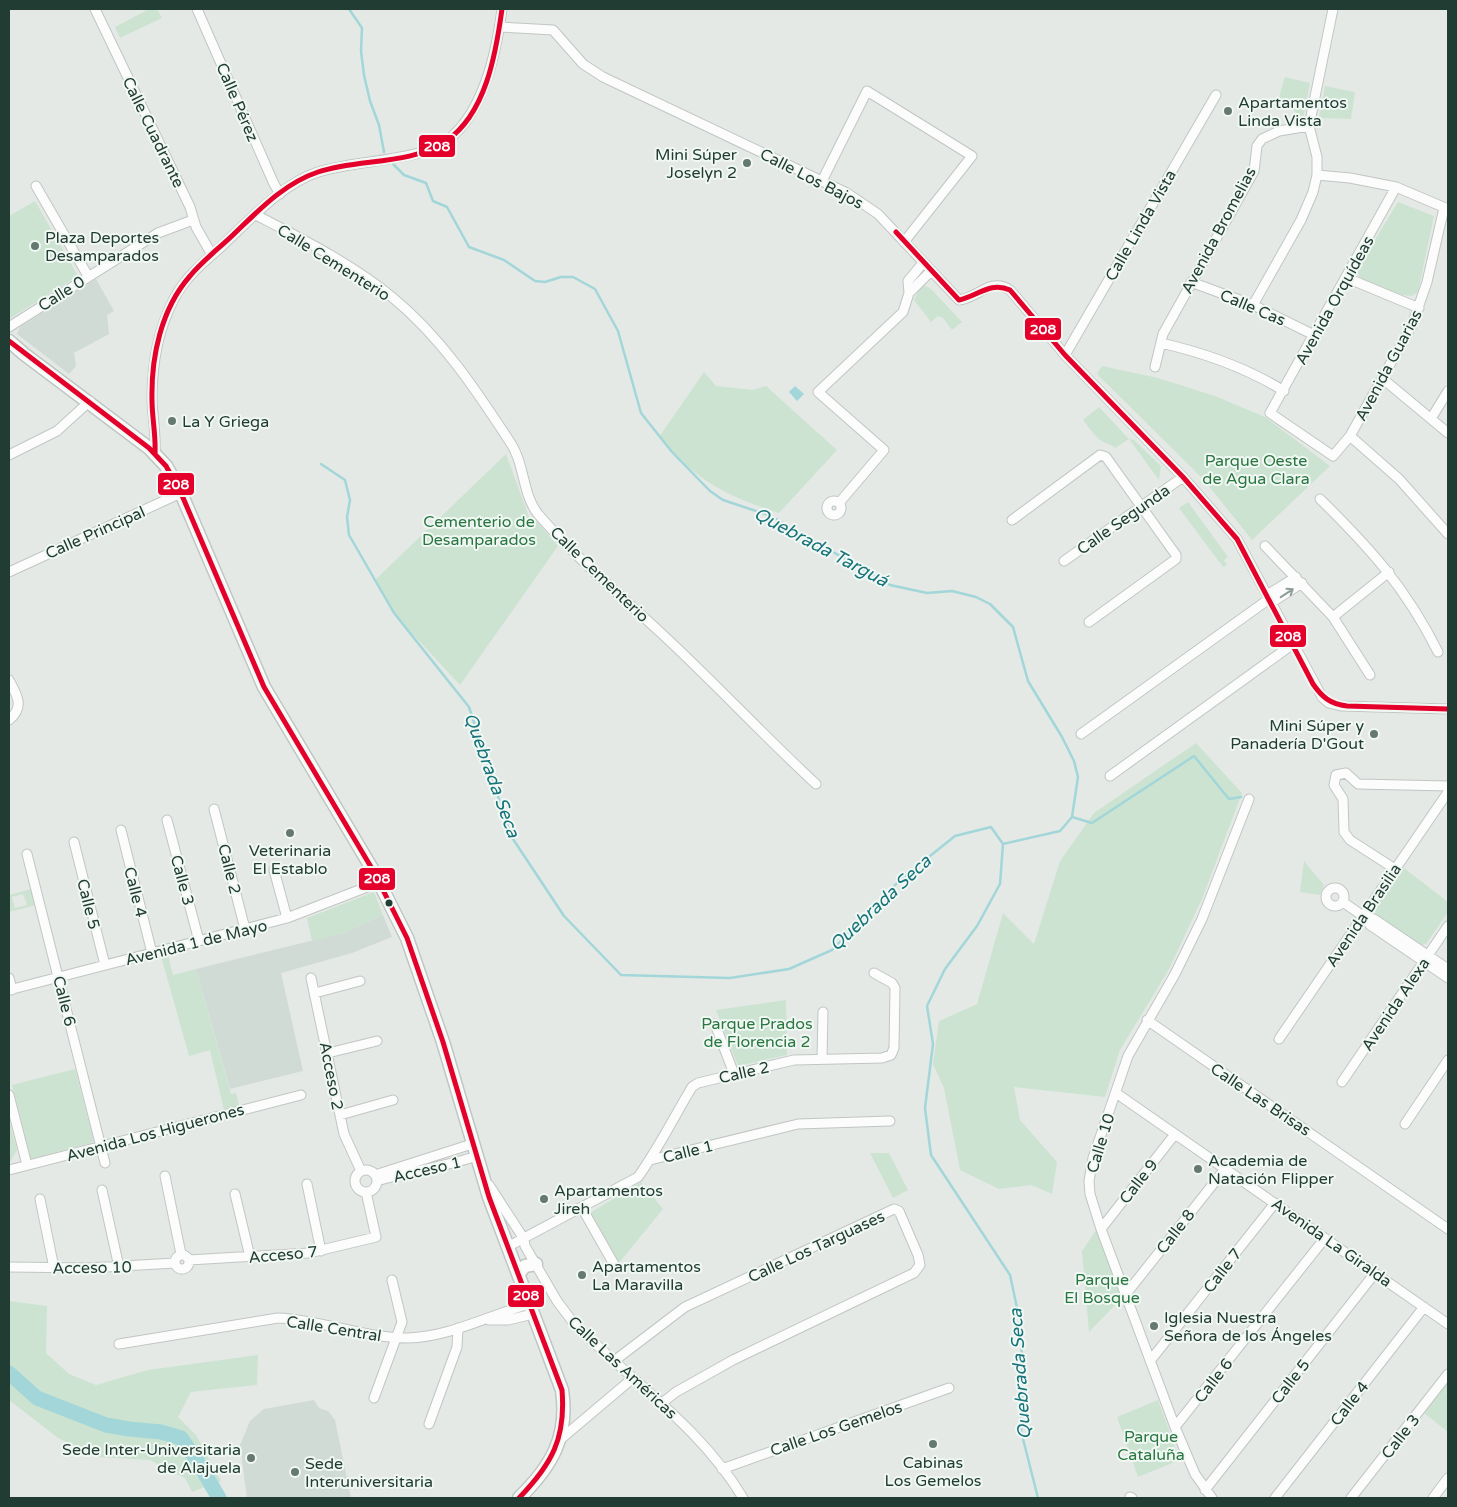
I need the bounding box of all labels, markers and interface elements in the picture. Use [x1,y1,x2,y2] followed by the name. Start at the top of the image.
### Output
[212,60,263,145] street label: Calle Pérez
[118,74,189,191] street label: Calle Cuadrante
[1238,93,1347,131] place label: Apartamentos Linda Vista
[1222,105,1234,117] marker: Apartamentos Linda Vista
[418,134,456,158] line badge: 208
[424,138,450,155] text: 208
[756,144,867,214] street label: Calle Los Bajos
[655,145,738,183] place label: Mini Súper Joselyn 2
[741,157,753,169] marker: Mini Súper Joselyn 2
[1177,164,1261,297] street label: Avenida Bromelias
[1101,166,1181,285] street label: Calle Linda Vista
[273,220,394,306] street label: Calle Cementerio
[45,228,159,266] place label: Plaza Deportes Desamparados
[1291,233,1379,368] street label: Avenida Orquídeas
[29,240,41,252] marker: Plaza Deportes Desamparados
[34,272,89,316] street label: Calle 0
[1217,285,1288,331] street label: Calle Cas
[1351,306,1427,425] street label: Avenida Guarias
[1024,317,1062,341] line badge: 208
[1030,321,1056,338] text: 208
[182,412,269,432] place label: La Y Griega
[166,415,178,427] marker: La Y Griega
[1202,451,1310,489] park label: Parque Oeste de Agua Clara
[157,472,195,496] line badge: 208
[163,476,189,493] text: 208
[1073,480,1174,559] street label: Calle Segunda
[42,502,149,564] street label: Calle Principal
[750,502,893,592] water label: Quebrada Targuá
[422,512,536,550] park label: Cementerio de Desamparados
[546,523,653,627] street label: Calle Cementerio
[1279,588,1293,598] one-way arrow
[1269,624,1307,648] line badge: 208
[1275,628,1301,645] text: 208
[459,710,525,841] water label: Quebrada Seca
[1230,716,1364,754] place label: Mini Súper y Panadería D'Gout
[1368,728,1380,740] marker: Mini Súper y Panadería D'Gout
[284,827,296,839] marker: Veterinaria El Establo
[249,841,331,879] place label: Veterinaria El Establo
[213,842,245,897] street label: Calle 2
[825,850,936,956] water label: Quebrada Seca
[166,853,198,908] street label: Calle 3
[1322,860,1406,971] street label: Avenida Brasilia
[119,865,151,920] street label: Calle 4
[358,867,396,891] line badge: 208
[364,870,390,887] text: 208
[72,877,104,932] street label: Calle 5
[384,898,394,908] unlabelled marker
[123,916,269,970] street label: Avenida 1 de Mayo
[1357,954,1434,1055] street label: Avenida Alexa
[48,974,80,1029] street label: Calle 6
[701,1014,813,1052] park label: Parque Prados de Florencia 2
[315,1040,347,1112] street label: Acceso 2
[717,1057,771,1088] street label: Calle 2
[1206,1059,1314,1141] street label: Calle Las Brisas
[64,1100,246,1166] street label: Avenida Los Higuerones
[1082,1111,1119,1176] street label: Calle 10
[661,1136,716,1168] street label: Calle 1
[1208,1151,1335,1189] place label: Academia de Natación Flipper
[391,1152,463,1188] street label: Acceso 1
[1115,1155,1162,1208] street label: Calle 9
[1192,1163,1204,1175] marker: Academia de Natación Flipper
[554,1181,663,1219] place label: Apartamentos Jireh
[538,1193,550,1205] marker: Apartamentos Jireh
[1267,1194,1395,1292] street label: Avenida La Giralda
[1152,1205,1199,1258] street label: Calle 8
[745,1206,888,1287] street label: Calle Los Targuases
[248,1242,319,1268] street label: Acceso 7
[1199,1244,1246,1297] street label: Calle 7
[52,1257,132,1279] street label: Acceso 10
[592,1257,701,1295] place label: Apartamentos La Maravilla
[576,1269,588,1281] marker: Apartamentos La Maravilla
[1064,1270,1140,1308] park label: Parque El Bosque
[507,1284,545,1308] line badge: 208
[513,1287,539,1304] text: 208
[1004,1307,1036,1440] water label: Quebrada Seca
[1164,1308,1332,1346] place label: Iglesia Nuestra Señora de los Ángeles
[285,1312,383,1346] street label: Calle Central
[563,1312,681,1424] street label: Calle Las Américas
[1148,1320,1160,1332] marker: Iglesia Nuestra Señora de los Ángeles
[1190,1354,1237,1407] street label: Calle 6
[1267,1355,1314,1408] street label: Calle 5
[1326,1377,1373,1430] street label: Calle 4
[768,1397,905,1461] street label: Calle Los Gemelos
[1377,1410,1424,1463] street label: Calle 3
[1117,1427,1185,1465] park label: Parque Cataluña
[927,1438,939,1450] marker: Cabinas Los Gemelos
[62,1440,241,1478] place label: Sede Inter-Universitaria de Alajuela
[245,1452,257,1464] marker: Sede Inter-Universitaria de Alajuela
[884,1453,982,1491] place label: Cabinas Los Gemelos
[305,1454,433,1492] place label: Sede Interuniversitaria
[289,1466,301,1478] marker: Sede Interuniversitaria

